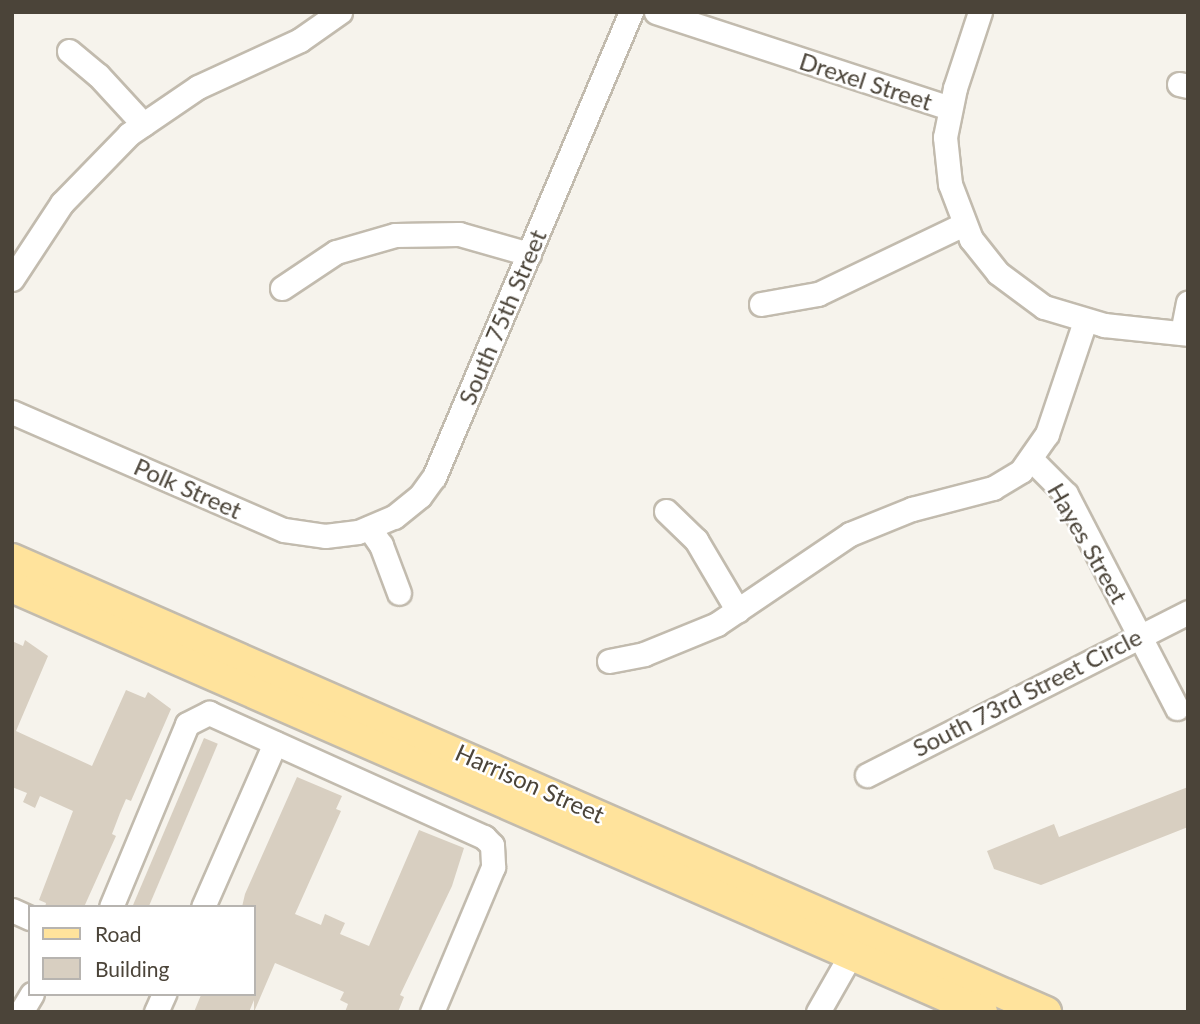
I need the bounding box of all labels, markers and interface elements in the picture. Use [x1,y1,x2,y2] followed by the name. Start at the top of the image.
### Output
[796,46,936,116] street label: Drexel Street
[452,225,552,409] street label: South 75th Street
[130,452,246,524] street label: Polk Street
[1042,478,1134,608] street label: Hayes Street
[908,622,1146,762] street label: South 73rd Street Circle
[451,737,609,829] street label: Harrison Street
[28,905,256,996] legend
[95,921,142,946] text: Road
[95,956,170,981] text: Building

